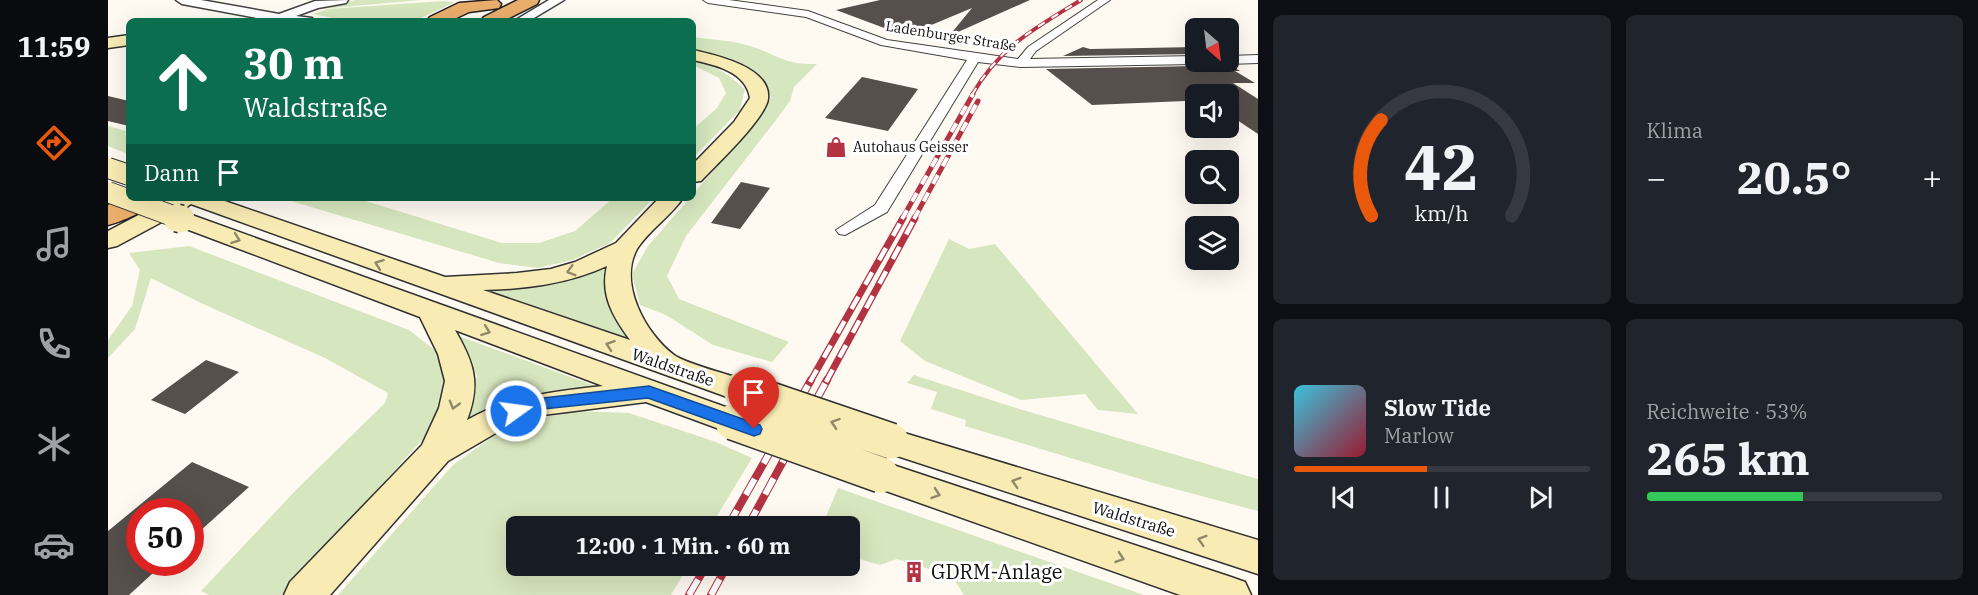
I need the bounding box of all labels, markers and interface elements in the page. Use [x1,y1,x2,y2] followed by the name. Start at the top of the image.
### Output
[884,17,1018,55] street label: Ladenburger Straße
[1185,18,1239,72] north arrow
[1185,18,1239,270] map controls
[18,29,90,64] text: 11:59
[243,36,344,91] text: 30 m
[144,42,222,120] icon: ahead
[1185,84,1239,138] button: sound
[243,89,388,124] text: Waldstraße
[1647,117,1703,144] text: Klima
[33,122,75,164] icon: directions
[1404,126,1479,207] text: 42
[824,135,848,159] shop icon: Autohaus Geisser
[853,138,969,156] place label: Autohaus Geisser
[1737,148,1852,206] text: 20.5°
[1185,150,1239,204] button: search
[212,156,245,189] icon: arrive
[1647,156,1666,199] text: −
[1922,156,1942,199] text: +
[144,158,200,187] text: Dann
[1415,200,1469,228] text: km/h
[1185,216,1239,270] button: layers
[33,223,75,265] icon: music
[230,232,241,245] one-way arrow
[375,258,385,271] one-way arrow
[566,264,577,276] one-way arrow
[33,323,75,365] icon: phone
[480,324,491,337] one-way arrow
[605,340,616,353] one-way arrow
[629,344,717,390] street label: Waldstraße
[728,367,779,429] pin
[737,376,770,409] icon: arrive
[484,379,548,443] position arrow
[1384,393,1491,422] text: Slow Tide
[1647,398,1807,425] text: Reichweite · 53%
[449,400,462,410] one-way arrow
[830,417,841,430] one-way arrow
[1384,422,1454,449] text: Marlow
[33,423,75,465] icon: climate
[1647,429,1810,487] text: 265 km
[1011,477,1022,489] one-way arrow
[1327,481,1360,514] icon: previous
[1425,481,1458,514] icon: pause
[1524,481,1557,514] icon: next
[930,487,941,500] one-way arrow
[1090,497,1178,541] street label: Waldstraße
[126,498,204,576] speed limit sign: 50
[33,524,75,566] icon: car
[576,531,790,560] text: 12:00 · 1 Min. · 60 m
[1197,535,1208,547] one-way arrow
[1114,551,1125,564] one-way arrow
[931,558,1063,585] place label: GDRM-Anlage
[902,560,926,584] building icon: GDRM-Anlage

